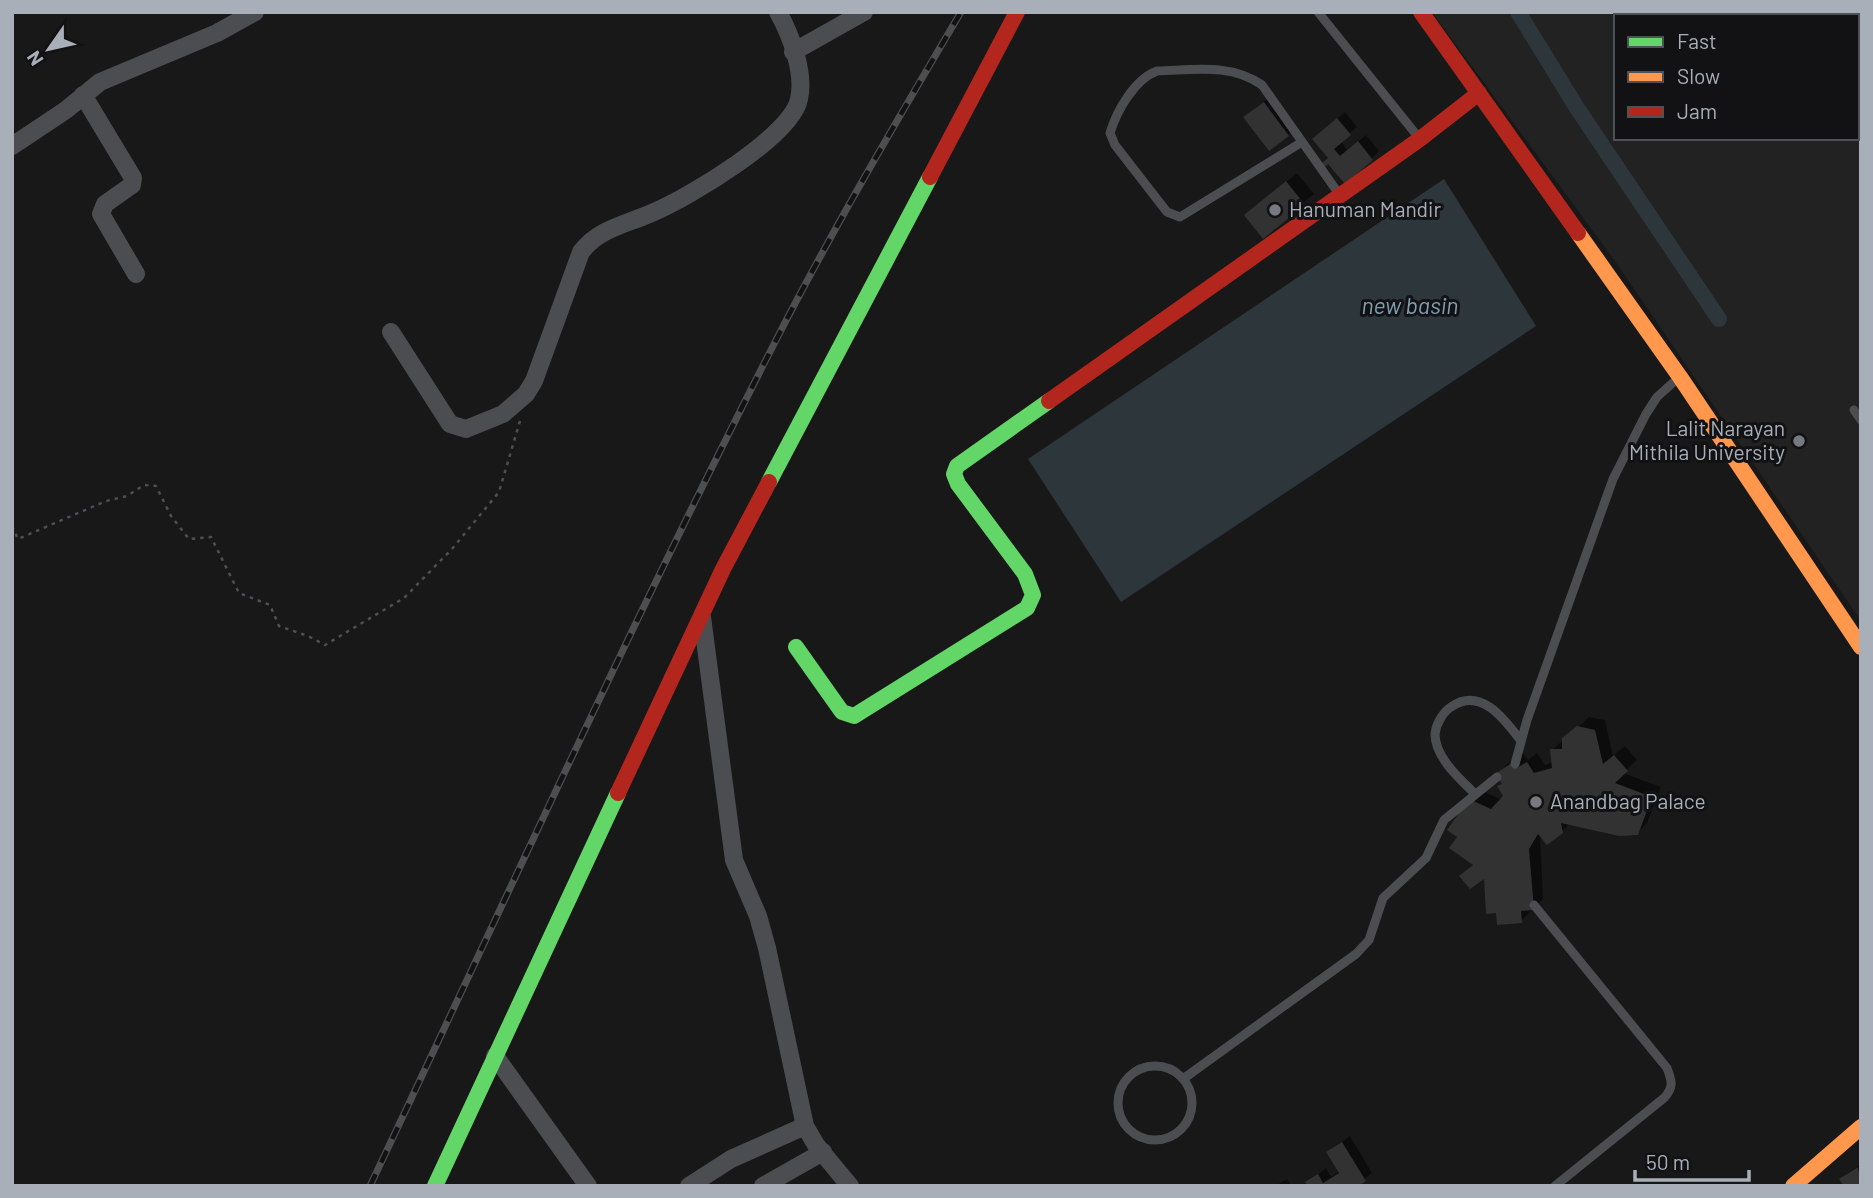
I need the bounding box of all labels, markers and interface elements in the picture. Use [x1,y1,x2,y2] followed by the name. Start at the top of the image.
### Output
[14,14,84,84] north arrow
[1614,14,1859,140] legend
[1677,28,1717,53] text: Fast
[21,47,48,70] text: N
[1677,63,1720,88] text: Slow
[1677,98,1717,123] text: Jam
[1289,196,1441,221] place label: Hanuman Mandir
[1267,202,1283,218] marker: Hanuman Mandir
[1362,291,1458,319] water label: new basin
[1629,415,1785,464] place label: Lalit Narayan Mithila University
[1791,433,1807,449] marker: Lalit Narayan Mithila University
[1550,788,1706,813] place label: Anandbag Palace
[1528,794,1544,810] marker: Anandbag Palace
[1635,1138,1749,1182] scale bar
[1646,1149,1690,1174] text: 50 m

